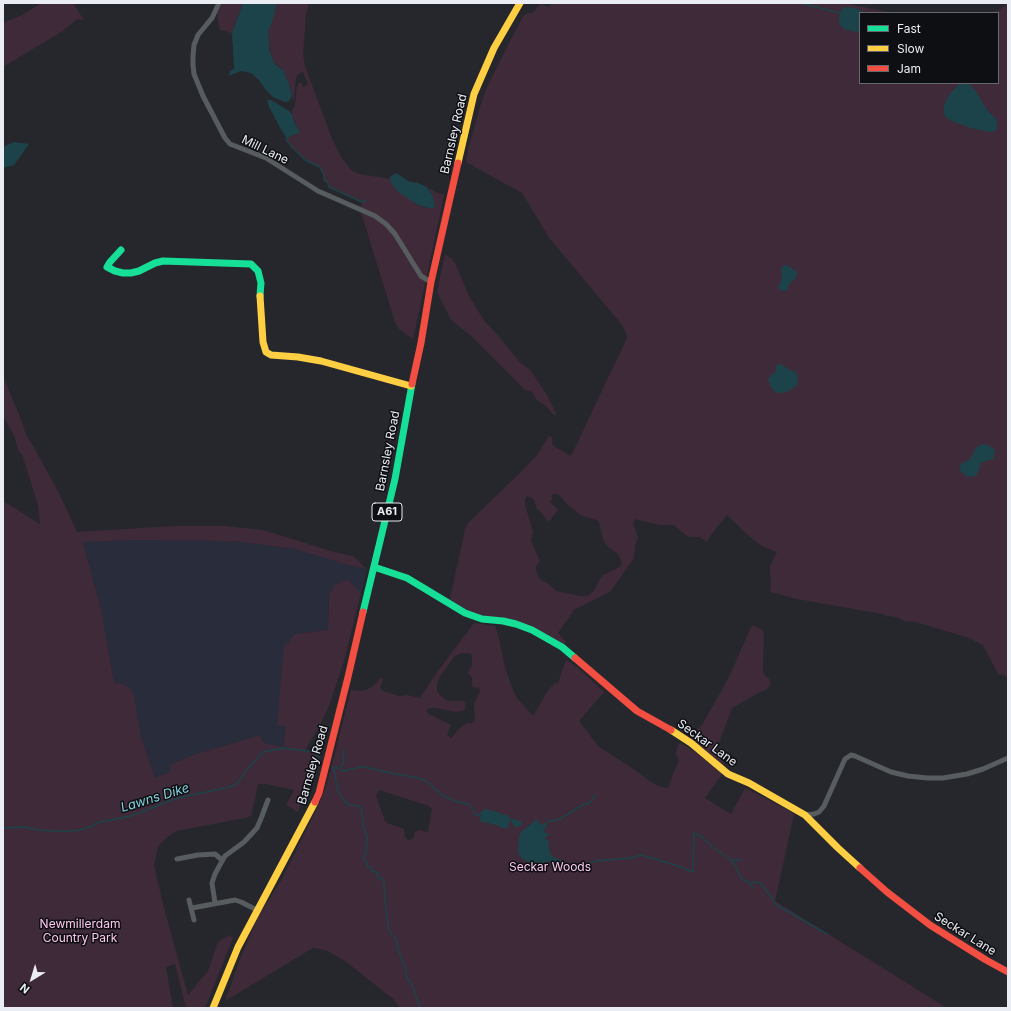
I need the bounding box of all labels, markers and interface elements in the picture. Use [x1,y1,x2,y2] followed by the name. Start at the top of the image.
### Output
[859,12,999,84] legend
[897,21,921,36] text: Fast
[897,41,924,56] text: Slow
[897,61,921,76] text: Jam
[438,93,470,175] street label: Barnsley Road
[239,132,291,168] street label: Mill Lane
[373,410,403,492] street label: Barnsley Road
[372,503,402,521] road number: A61
[674,716,740,770] street label: Seckar Lane
[295,724,331,806] street label: Barnsley Road
[119,780,191,816] water label: Lawns Dike
[509,860,591,874] park label: Seckar Woods
[931,909,999,959] street label: Seckar Lane
[40,917,120,945] park label: Newmillerdam Country Park
[12,959,52,999] north arrow
[17,980,32,997] text: N

